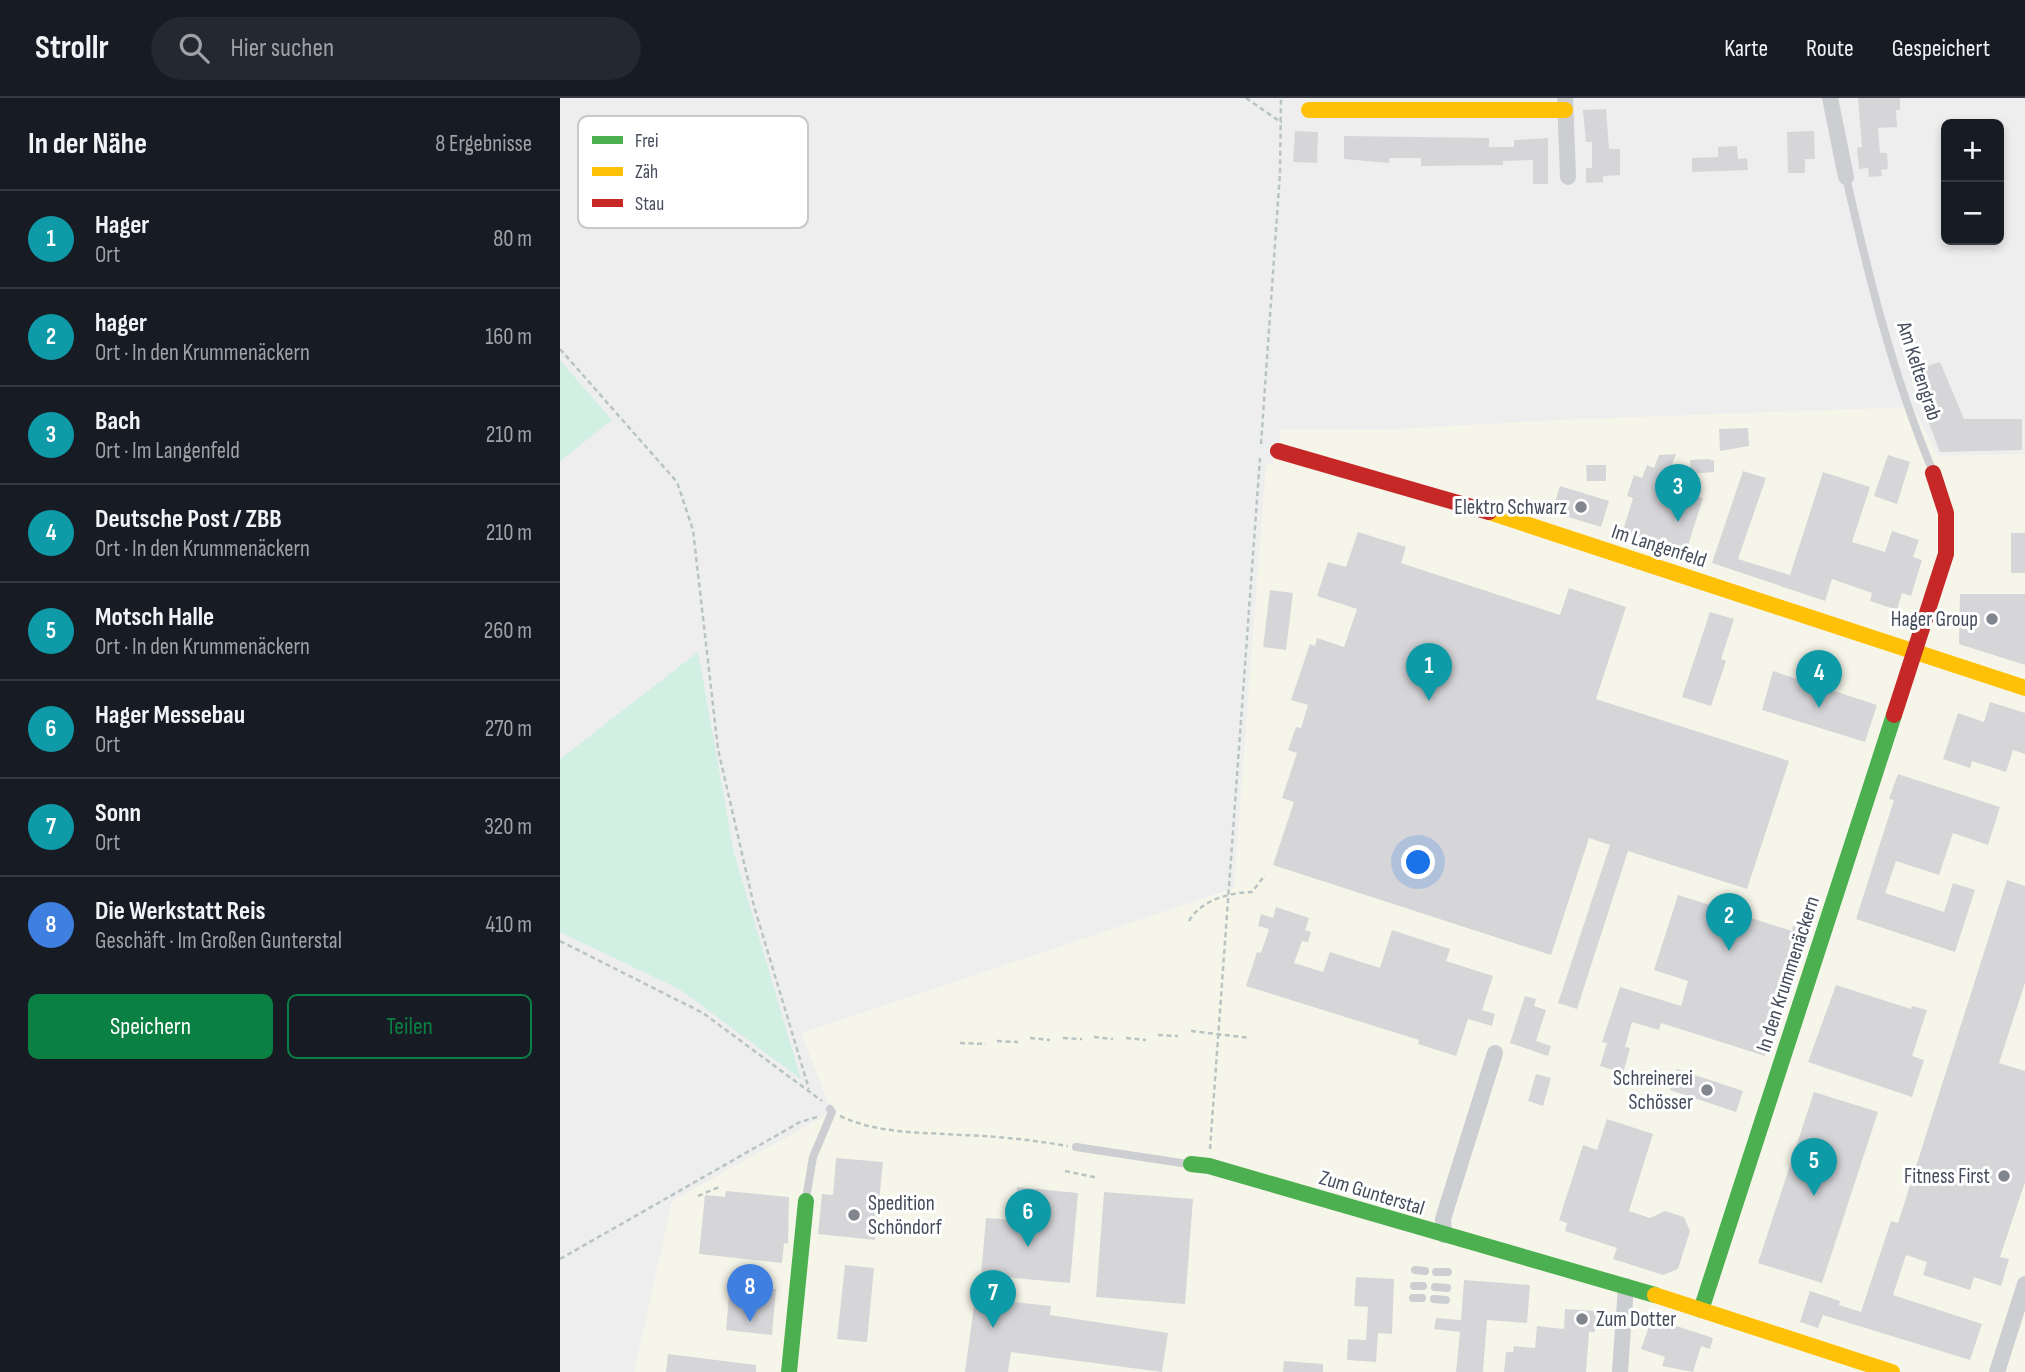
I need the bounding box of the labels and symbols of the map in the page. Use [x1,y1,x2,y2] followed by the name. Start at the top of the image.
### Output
[578,116,808,228] legend
[635,130,659,153] text: Frei
[635,161,658,184] text: Zäh
[635,193,664,216] text: Stau
[1891,318,1947,423] street label: Am Keltengrab
[1655,464,1701,522] pin: 3
[1454,495,1567,520] place label: Elektro Schwarz
[1573,499,1589,515] marker: Elektro Schwarz
[1608,519,1710,573] street label: Im Langenfeld
[1891,607,1978,632] place label: Hager Group
[1984,611,2000,627] marker: Hager Group
[1406,643,1452,701] pin: 1
[1796,650,1842,708] pin: 4
[1401,845,1435,879] your location
[1706,893,1752,951] pin: 2
[1751,893,1825,1055] street label: In den Krummenäckern
[1613,1066,1693,1115] place label: Schreinerei Schösser
[1699,1082,1715,1098] marker: Schreinerei Schösser
[1791,1138,1837,1196] pin: 5
[1904,1164,1990,1189] place label: Fitness First
[1316,1165,1428,1221] street label: Zum Gunterstal
[1996,1168,2012,1184] marker: Fitness First
[1005,1189,1051,1247] pin: 6
[868,1191,943,1240] place label: Spedition Schöndorf
[846,1207,862,1223] marker: Spedition Schöndorf
[727,1264,773,1322] pin: 8
[970,1270,1016,1328] pin: 7
[1596,1307,1676,1332] place label: Zum Dotter
[1574,1311,1590,1327] marker: Zum Dotter

